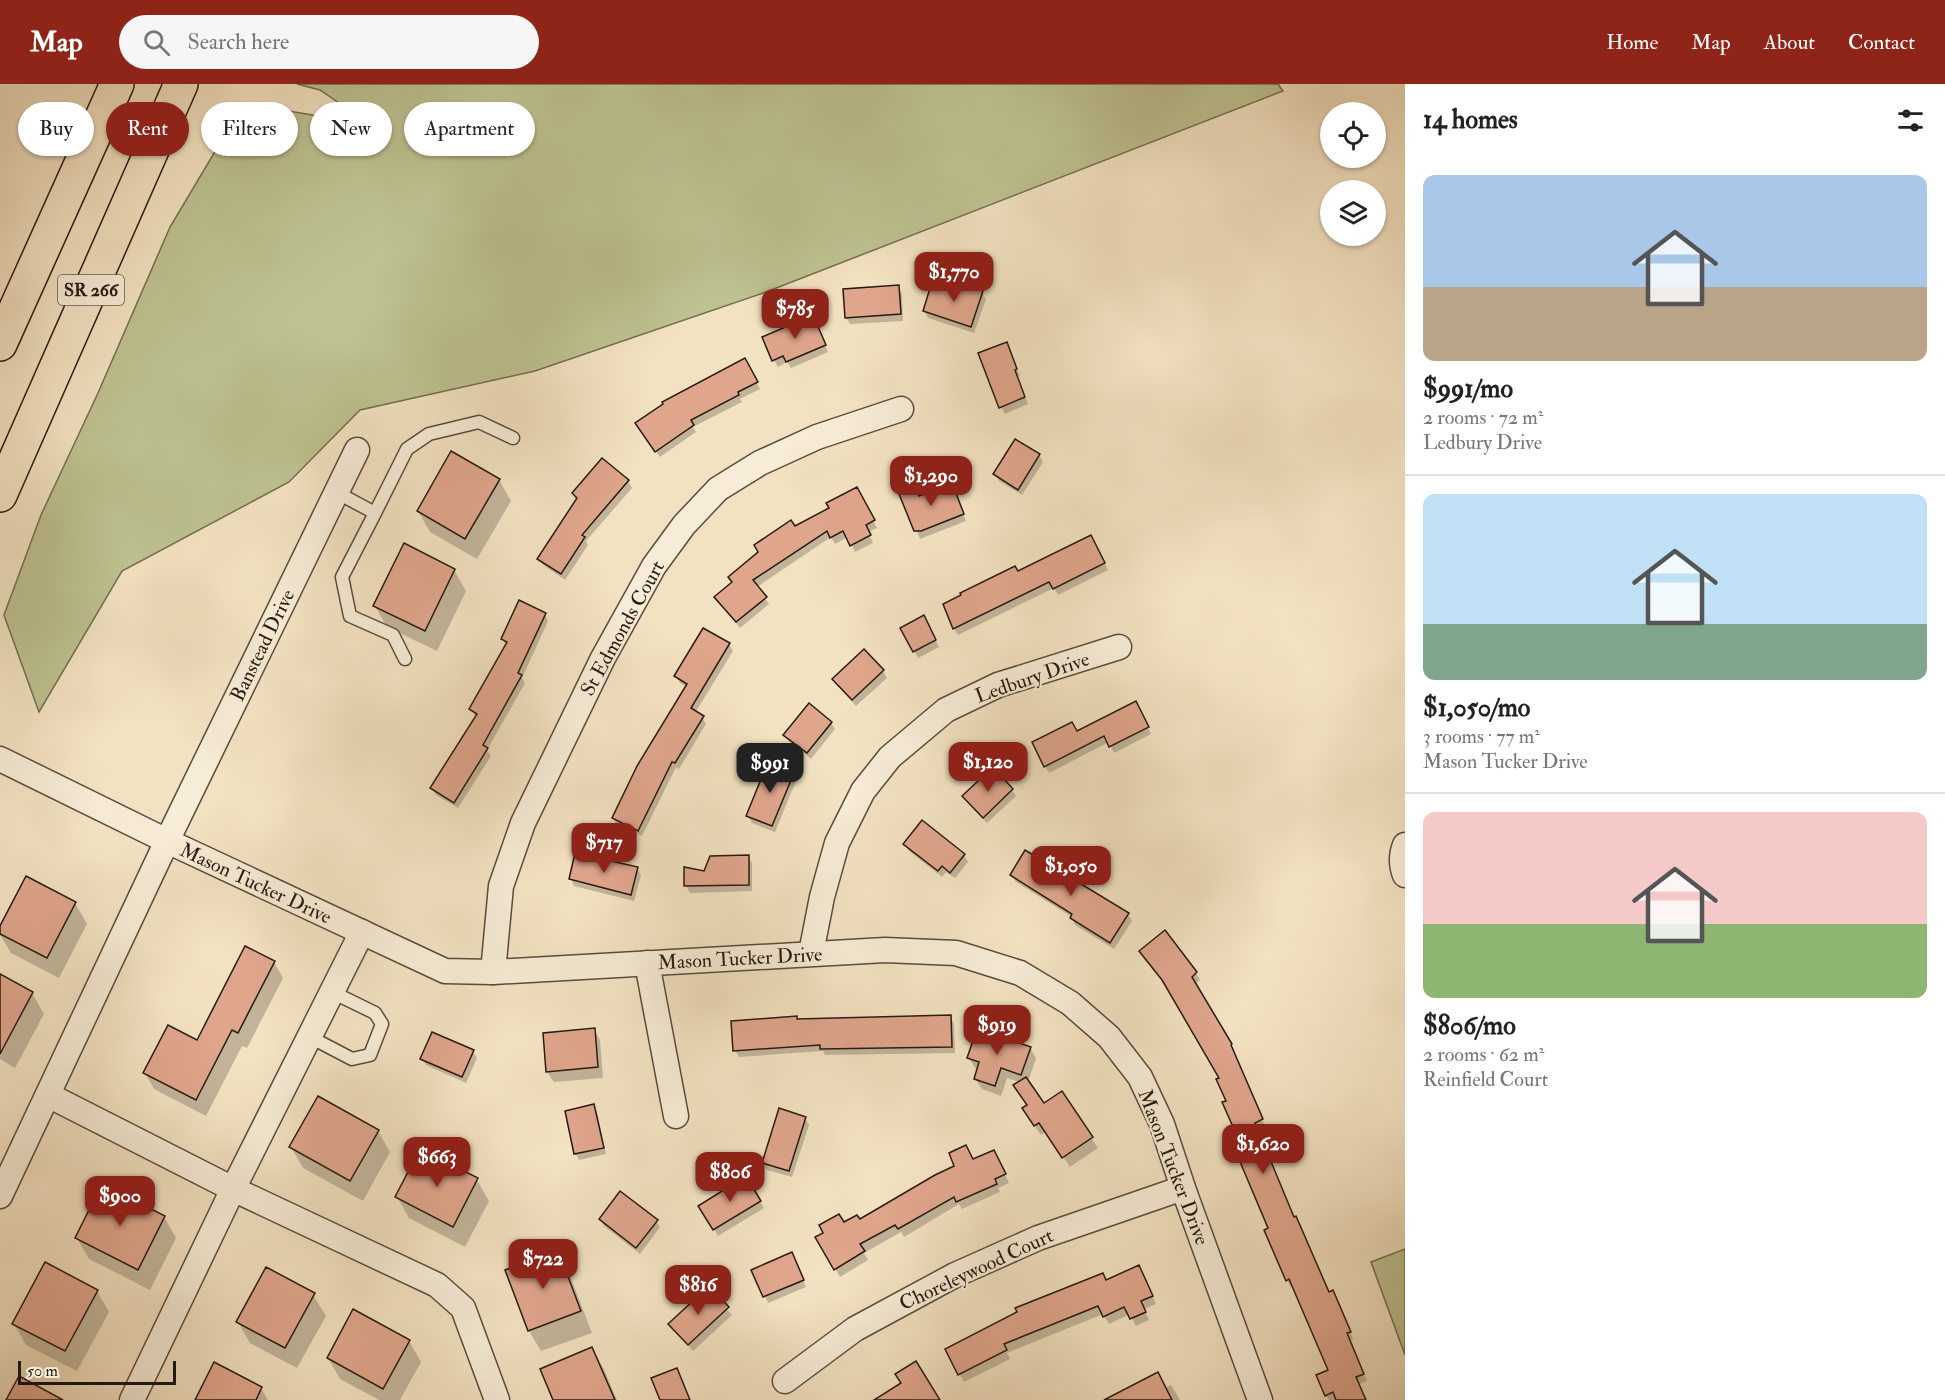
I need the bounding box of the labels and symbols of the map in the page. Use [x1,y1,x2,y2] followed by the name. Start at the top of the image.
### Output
[905,252,1003,303] pin: $1,770
[58,275,124,305] road number: SR 266
[759,289,831,340] pin: $785
[882,456,980,507] pin: $1,290
[575,556,670,700] street label: St Edmonds Court
[225,585,300,705] street label: Banstead Drive
[972,646,1093,709] street label: Ledbury Drive
[939,742,1037,793] pin: $1,120
[734,743,806,794] pin: $991
[568,823,640,874] pin: $717
[176,837,336,930] street label: Mason Tucker Drive
[1022,846,1120,897] pin: $1,050
[657,942,823,975] street label: Mason Tucker Drive
[961,1005,1033,1056] pin: $919
[1132,1086,1215,1249] street label: Mason Tucker Drive
[1214,1124,1312,1175] pin: $1,620
[401,1137,473,1188] pin: $663
[694,1152,766,1203] pin: $806
[84,1176,156,1227] pin: $900
[895,1223,1058,1316] street label: Choreleywood Court
[507,1239,579,1290] pin: $722
[662,1265,734,1316] pin: $816
[18,1358,176,1386] scale bar

